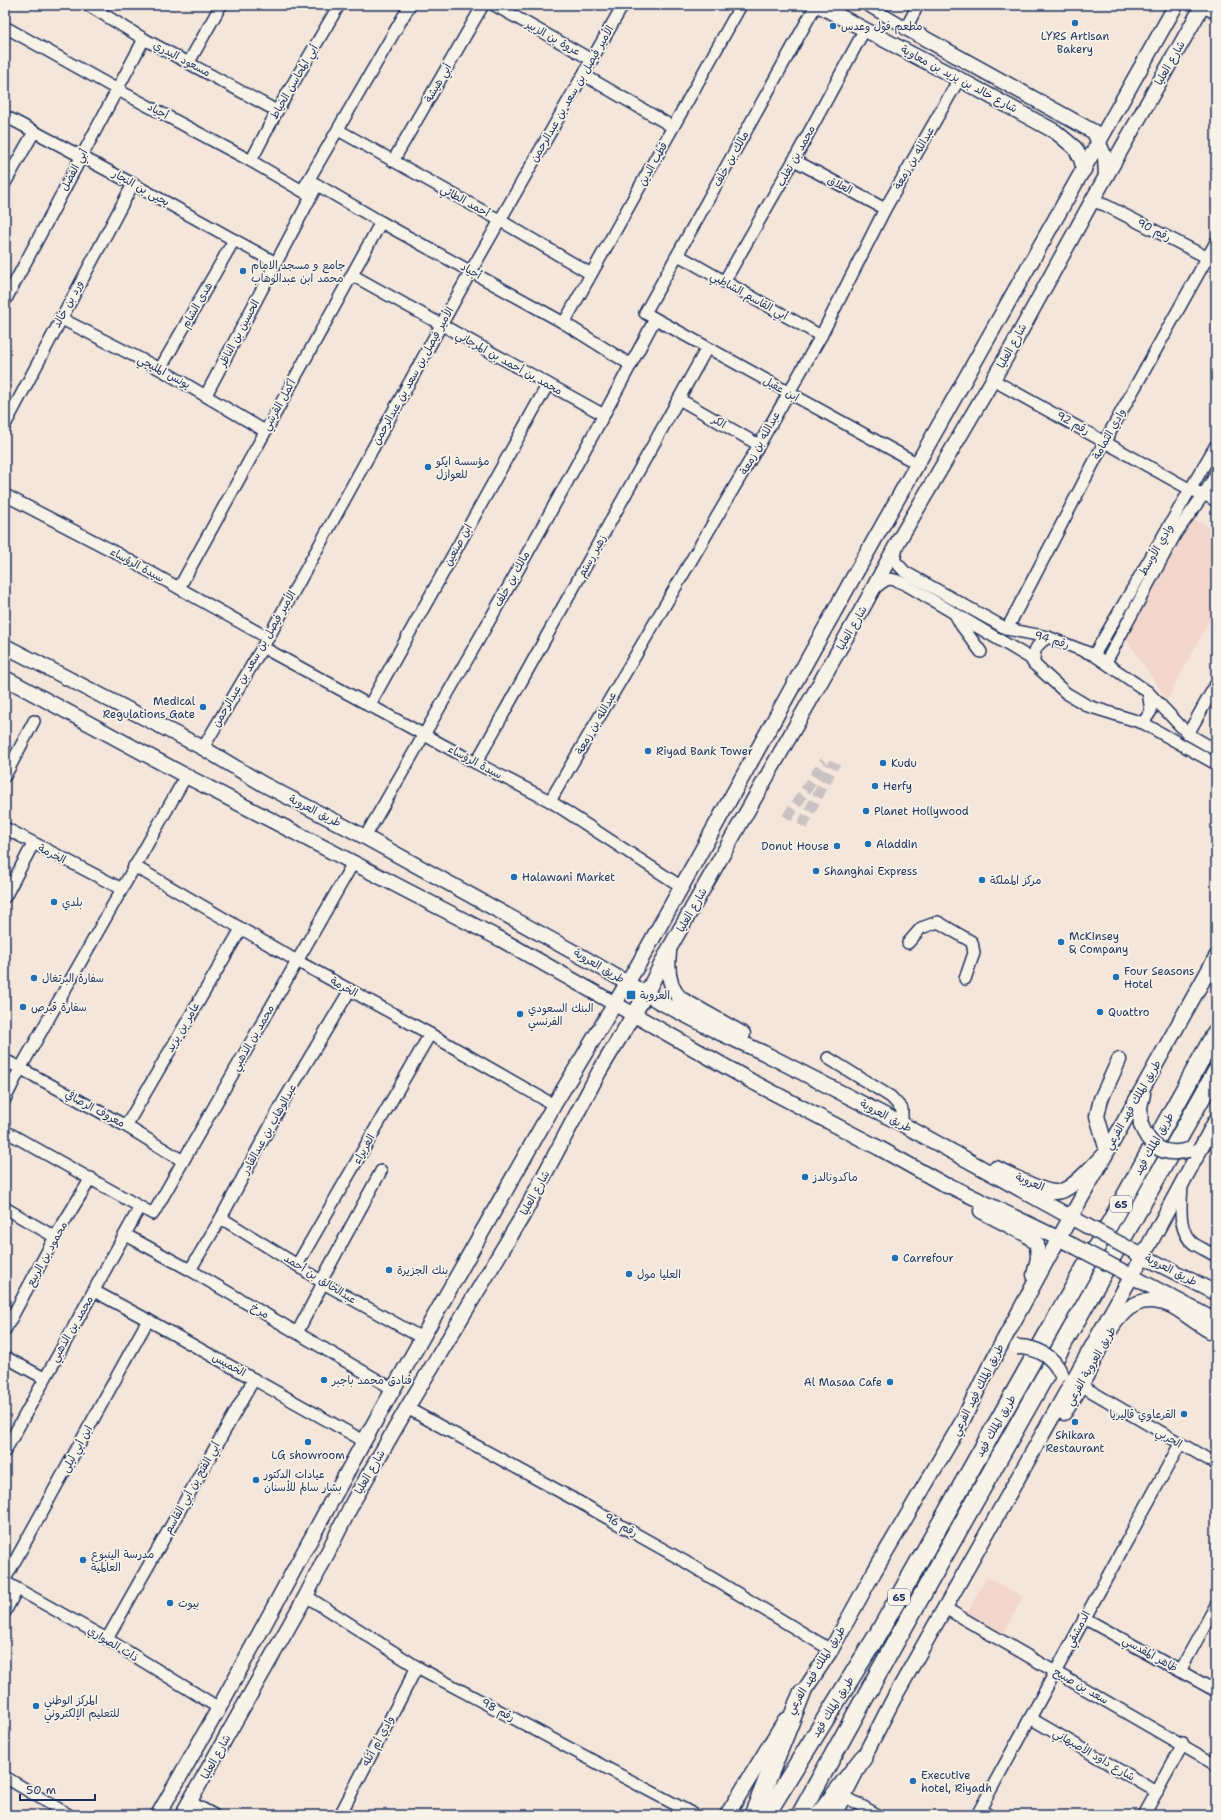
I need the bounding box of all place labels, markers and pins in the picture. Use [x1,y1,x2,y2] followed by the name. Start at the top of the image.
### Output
[1070,18,1080,28] marker: LYRS Artisan Bakery
[841,19,922,35] place label: مطعم فول وعدس
[828,21,838,31] marker: مطعم فول وعدس
[1041,29,1109,57] place label: LYRS Artisan Bakery
[251,258,346,286] place label: جامع و مسجد الامام محمد ابن عبدالوهاب
[238,266,248,276] marker: جامع و مسجد الامام محمد ابن عبدالوهاب
[435,454,489,482] place label: مؤسسة ايكو للعوازل
[423,462,433,472] marker: مؤسسة ايكو للعوازل
[103,694,196,722] place label: Medical Regulations Gate
[198,702,208,712] marker: Medical Regulations Gate
[656,744,753,759] place label: Riyad Bank Tower
[643,746,653,756] marker: Riyad Bank Tower
[891,756,917,771] place label: Kudu
[878,758,888,768] marker: Kudu
[883,779,912,794] place label: Herfy
[870,781,880,791] marker: Herfy
[874,804,969,819] place label: Planet Hollywood
[861,806,871,816] marker: Planet Hollywood
[876,837,918,852] place label: Aladdin
[761,839,829,854] place label: Donut House
[863,839,873,849] marker: Aladdin
[832,841,842,851] marker: Donut House
[824,864,917,879] place label: Shanghai Express
[811,866,821,876] marker: Shanghai Express
[522,870,615,885] place label: Halawani Market
[509,872,519,882] marker: Halawani Market
[990,873,1041,888] place label: مركز المملكة
[977,875,987,885] marker: مركز المملكة
[62,895,83,911] place label: بلدي
[49,897,59,907] marker: بلدي
[1069,929,1128,957] place label: McKinsey & Company
[1056,937,1066,947] marker: McKinsey & Company
[1124,964,1195,992] place label: Four Seasons Hotel
[42,971,104,986] place label: سفارة البرتغال
[1111,972,1121,982] marker: Four Seasons Hotel
[29,973,39,983] marker: سفارة البرتغال
[640,988,670,1003] place label: العروبة
[625,989,637,1001] marker: العروبة
[31,1000,87,1015] place label: سفارة قبرص
[528,1001,593,1032] place label: البنك السعودي الفرنسي
[18,1002,28,1012] marker: سفارة قبرص
[1108,1005,1150,1020] place label: Quattro
[1095,1007,1105,1017] marker: Quattro
[515,1009,525,1019] marker: البنك السعودي الفرنسي
[812,1170,858,1185] place label: ماكدونالدز
[800,1172,810,1182] marker: ماكدونالدز
[903,1251,954,1266] place label: Carrefour
[890,1253,900,1263] marker: Carrefour
[397,1263,448,1278] place label: بنك الجزيرة
[384,1265,394,1275] marker: بنك الجزيرة
[637,1267,681,1282] place label: العليا مول
[624,1269,634,1279] marker: العليا مول
[331,1373,412,1388] place label: فنادق محمد باجبر
[319,1375,329,1385] marker: فنادق محمد باجبر
[804,1375,882,1390] place label: Al Masaa Cafe
[885,1377,895,1387] marker: Al Masaa Cafe
[1109,1407,1176,1423] place label: القرعاوي قاليريا
[1179,1409,1189,1419] marker: القرعاوي قاليريا
[1070,1417,1080,1427] marker: Shikara Restaurant
[1046,1428,1105,1456] place label: Shikara Restaurant
[303,1437,313,1447] marker: LG showroom
[271,1448,345,1463] place label: LG showroom
[263,1467,342,1495] place label: عيادات الدكتور بشار سالم للأسنان
[251,1475,261,1485] marker: عيادات الدكتور بشار سالم للأسنان
[91,1547,154,1575] place label: مدرسة الينبوع العالمية
[78,1555,88,1565] marker: مدرسة الينبوع العالمية
[178,1596,199,1611] place label: بيوت
[165,1598,175,1608] marker: بيوت
[44,1693,120,1724] place label: المركز الوطني للتعليم الإلكتروني
[31,1701,41,1711] marker: المركز الوطني للتعليم الإلكتروني
[921,1768,992,1796] place label: Executive hotel, Riyadh
[908,1776,918,1786] marker: Executive hotel, Riyadh

